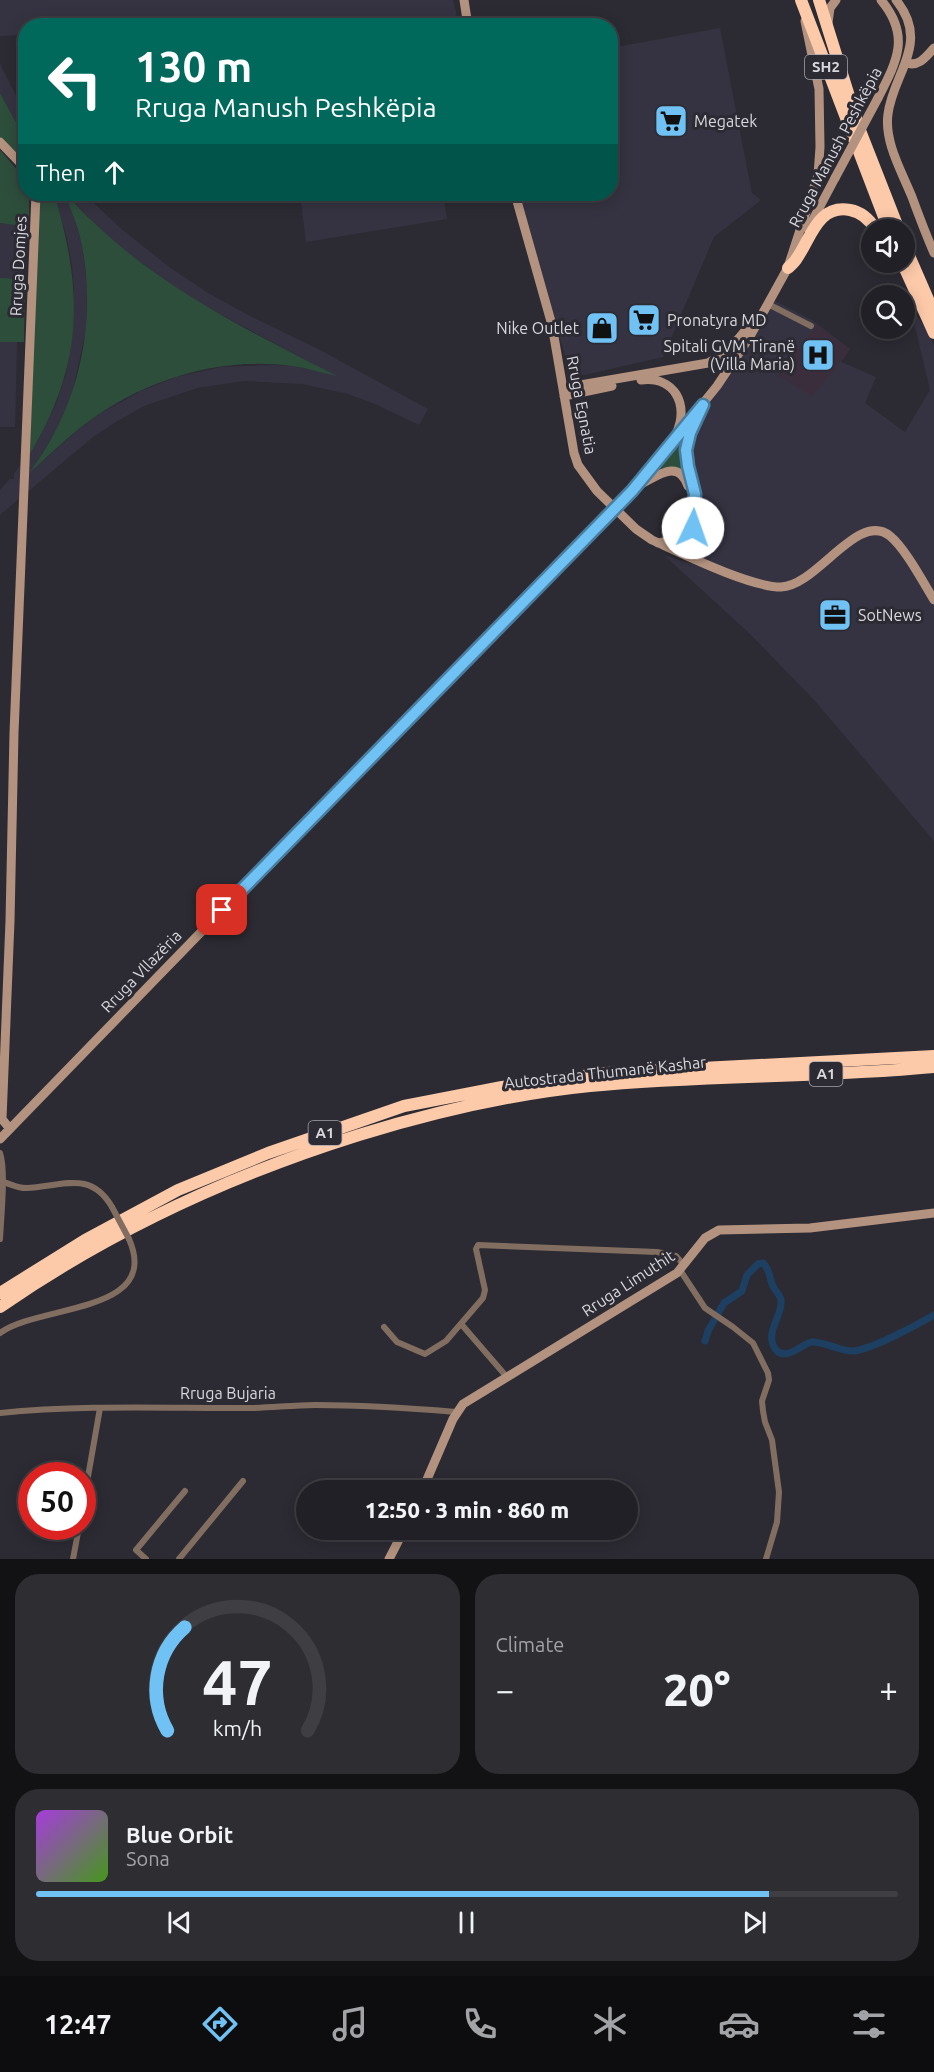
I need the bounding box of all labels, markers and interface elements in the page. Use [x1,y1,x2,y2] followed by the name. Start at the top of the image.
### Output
[36,42,114,120] icon: left
[135,43,252,90] text: 130 m
[805,55,847,79] road number: SH2
[785,64,885,230] street label: Rruga Manush Peshkëpia
[135,92,437,122] text: Rruga Manush Peshkëpia
[653,103,689,139] supermarket icon: Megatek
[694,112,757,130] place label: Megatek
[98,156,131,189] icon: ahead
[36,160,86,185] text: Then
[6,215,30,317] street label: Rruga Domjes
[861,219,915,339] map controls
[861,219,915,273] button: sound
[861,285,915,339] button: search
[626,302,662,338] supermarket icon: Pronatyra MD
[584,310,620,346] shop icon: Nike Outlet
[667,311,767,329] place label: Pronatyra MD
[496,319,580,337] place label: Nike Outlet
[663,337,795,374] place label: Spitali GVM Tiranë (Villa Maria)
[800,337,836,373] hospital icon: Spitali GVM Tiranë (Villa Maria)
[564,354,600,456] street label: Rruga Egnatia
[661,496,725,560] position arrow
[817,597,853,633] office icon: SotNews
[858,606,922,624] place label: SotNews
[196,884,247,935] pin
[205,893,238,926] icon: arrive
[97,926,185,1016] street label: Rruga Vllazëria
[503,1052,707,1092] street label: Autostrada Thumanë Kashar
[810,1062,842,1086] road number: A1
[308,1121,342,1145] road number: A1
[578,1246,678,1320] street label: Rruga Limuthit
[180,1384,276,1402] street label: Rruga Bujaria
[18,1462,96,1540] speed limit sign: 50
[365,1497,569,1522] text: 12:50 · 3 min · 860 m
[496,1633,564,1656] text: Climate
[202,1647,272,1717] text: 47
[663,1664,730,1715] text: 20°
[496,1671,514,1708] text: −
[879,1671,898,1708] text: +
[212,1716,262,1740] text: km/h
[126,1822,233,1847] text: Blue Orbit
[126,1847,170,1870] text: Sona
[163,1906,196,1939] icon: previous
[450,1906,483,1939] icon: pause
[738,1906,771,1939] icon: next
[199,2003,241,2045] icon: directions
[329,2003,371,2045] icon: music
[459,2003,501,2045] icon: phone
[589,2003,631,2045] icon: climate
[718,2003,760,2045] icon: car
[848,2003,890,2045] icon: filters
[44,2009,111,2039] text: 12:47

